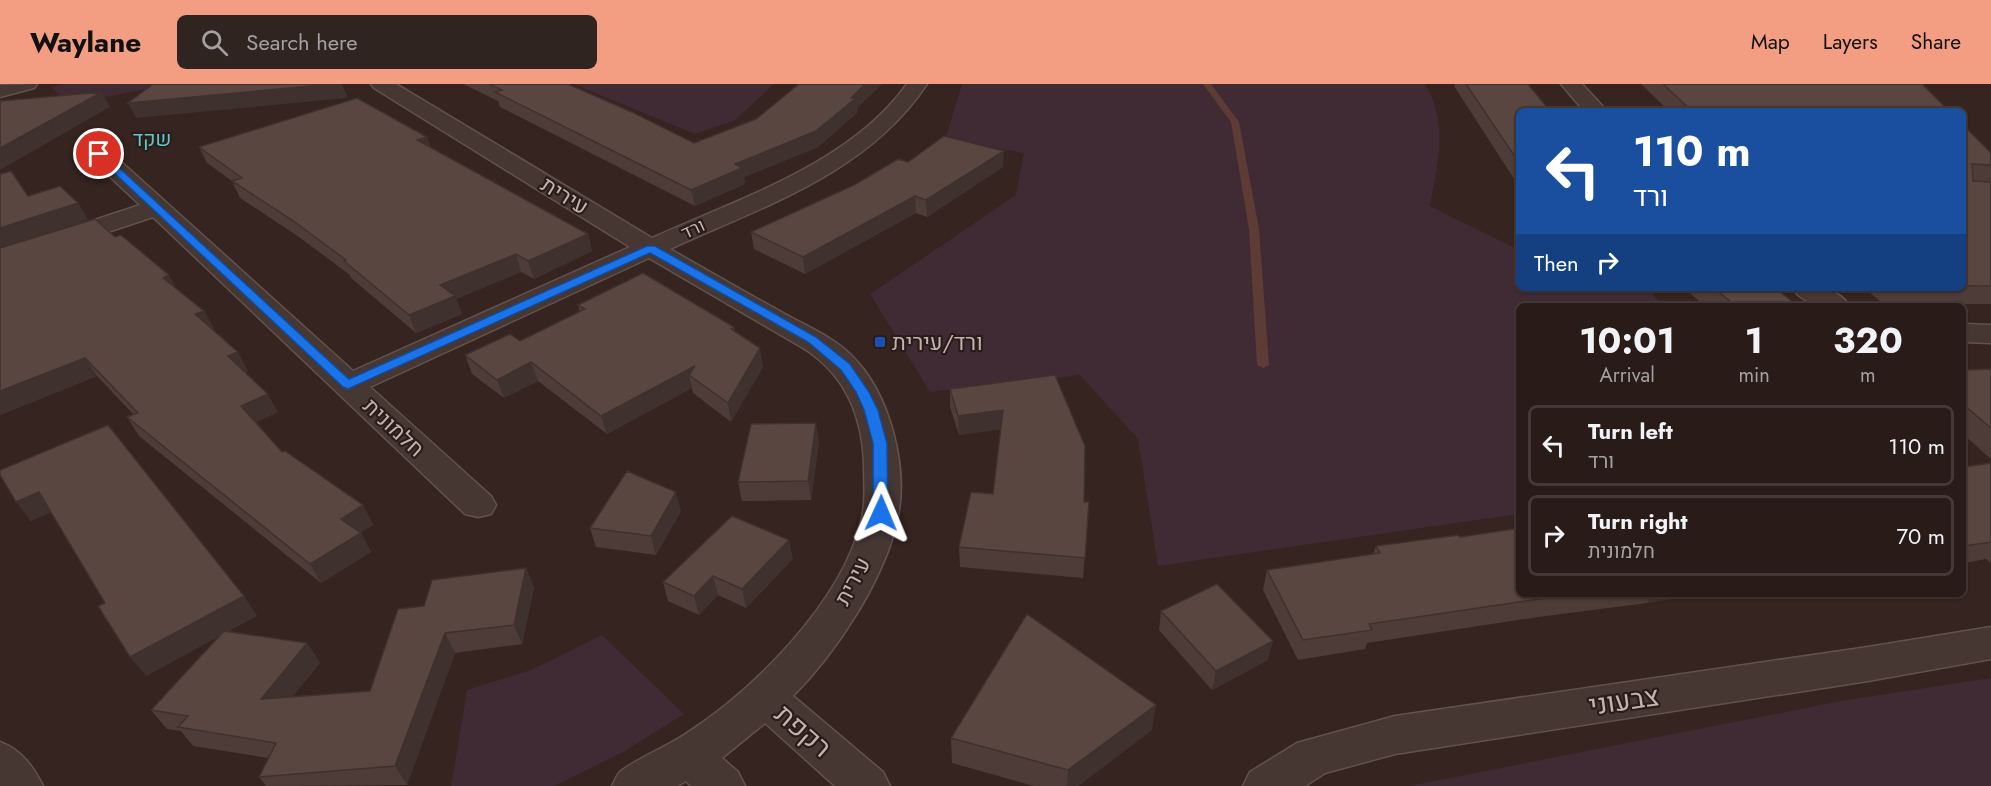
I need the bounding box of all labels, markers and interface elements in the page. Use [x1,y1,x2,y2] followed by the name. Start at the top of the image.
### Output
[177,15,597,69] search box
[30,22,141,63] text: Waylane
[198,26,231,59] icon: search
[246,26,358,58] text: Search here
[1751,27,1790,57] text: Map
[1823,27,1878,57] text: Layers
[1911,27,1961,57] text: Share
[1633,121,1751,182] text: 110 m
[133,125,171,154] district label: שקד
[73,128,124,179] pin
[1534,132,1612,210] icon: left
[82,137,115,170] icon: arrive
[535,168,595,222] street label: עירית
[1633,177,1668,216] text: ורד
[677,212,709,246] street label: ורד
[1591,246,1624,279] icon: right
[1534,247,1579,279] text: Then
[1579,314,1675,366] text: 10:01
[1745,314,1763,366] text: 1
[1833,314,1903,366] text: 320
[892,326,983,358] place label: ורד/עירית
[873,335,887,349] marker: ורד/עירית
[1600,361,1655,390] text: Arrival
[1738,361,1770,390] text: min
[1860,361,1876,390] text: m
[356,390,432,464] street label: חלמונית
[1588,415,1673,447] text: Turn left
[1537,429,1570,462] icon: left
[1888,430,1945,462] text: 110 m
[1588,447,1614,476] text: ורד
[849,481,913,545] position arrow
[1588,505,1688,537] text: Turn right
[1537,519,1570,552] icon: right
[1896,520,1945,552] text: 70 m
[1588,537,1655,566] text: חלמונית
[826,551,878,611] street label: עירית
[1586,676,1662,725] street label: צבעוני
[766,695,840,766] street label: רקפת

